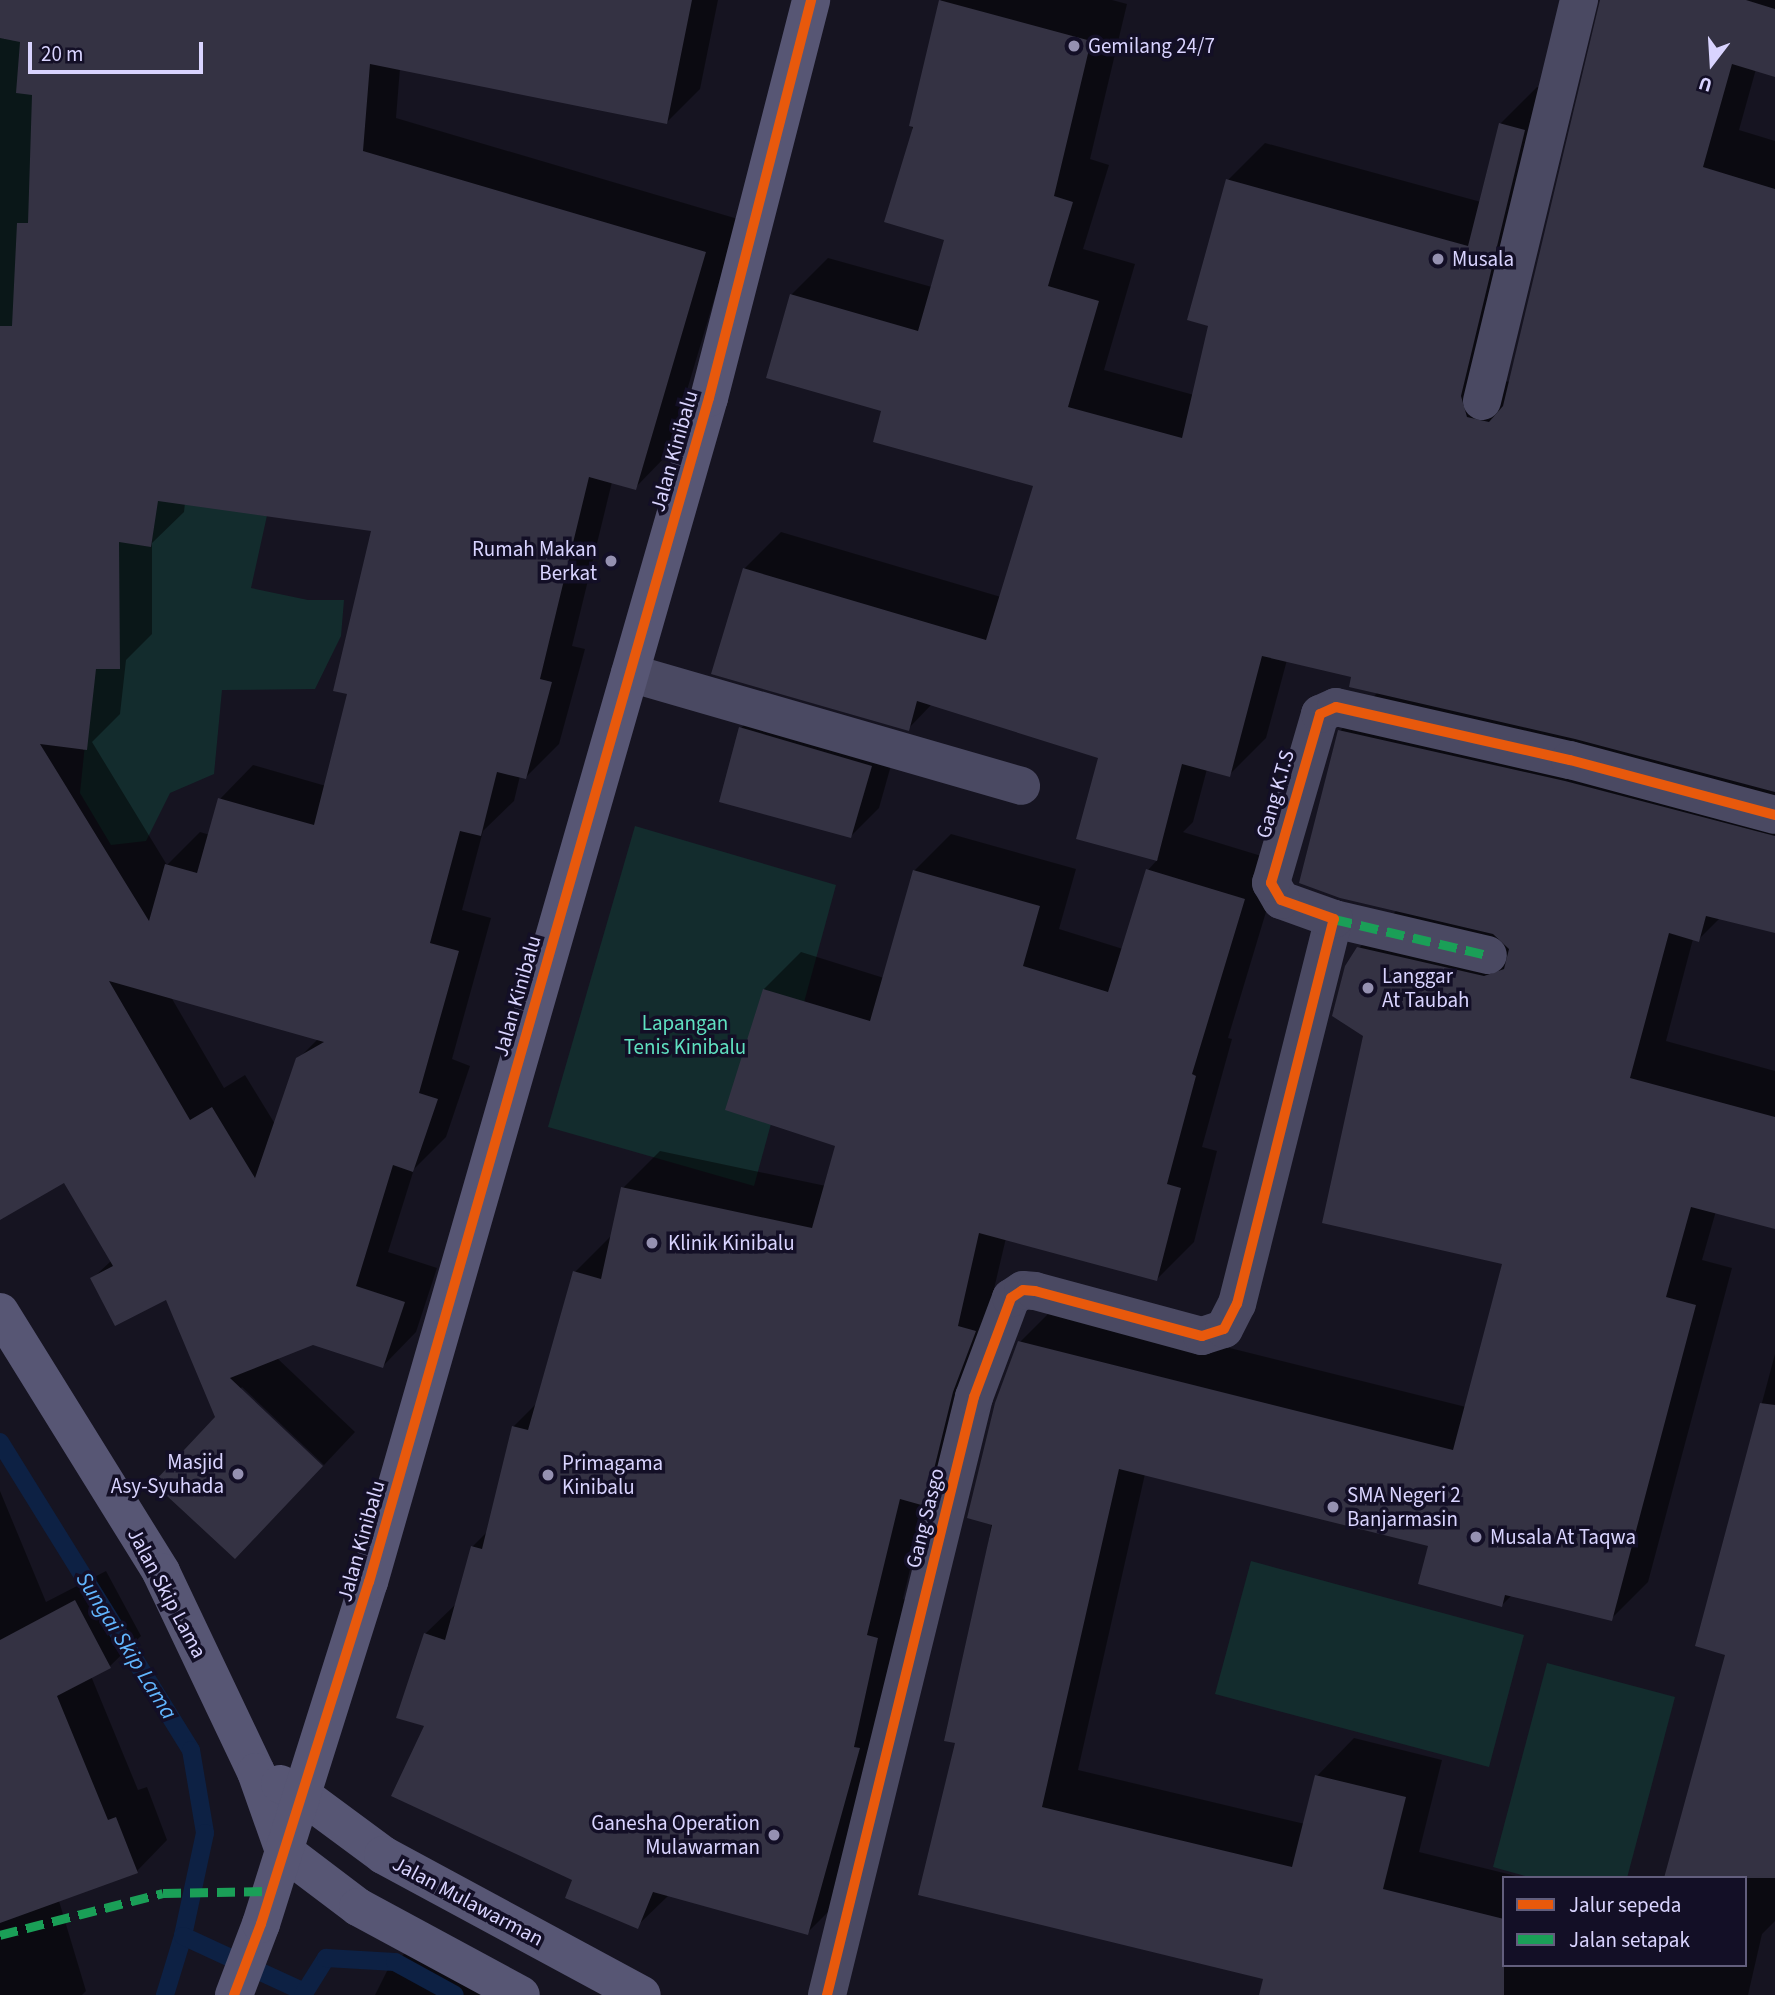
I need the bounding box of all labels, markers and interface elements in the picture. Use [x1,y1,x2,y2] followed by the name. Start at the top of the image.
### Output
[32,28,206,72] scale bar
[1677,28,1747,98] north arrow
[1088,33,1215,59] place label: Gemilang 24/7
[1066,38,1082,54] marker: Gemilang 24/7
[41,39,83,69] text: 20 m
[1696,69,1716,98] text: U
[1452,246,1514,272] place label: Musala
[1430,251,1446,267] marker: Musala
[645,387,703,515] street label: Jalan Kinibalu
[472,536,597,586] place label: Rumah Makan Berkat
[603,553,619,569] marker: Rumah Makan Berkat
[1250,747,1300,841] street label: Gang K.T.S
[488,932,546,1060] street label: Jalan Kinibalu
[1382,963,1469,1013] place label: Langgar At Taubah
[1360,980,1376,996] marker: Langgar At Taubah
[624,1010,746,1060] park label: Lapangan Tenis Kinibalu
[668,1230,795,1256] place label: Klinik Kinibalu
[642,1233,662,1253] marker: Klinik Kinibalu
[111,1449,224,1499] place label: Masjid Asy-Syuhada
[562,1450,663,1500] place label: Primagama Kinibalu
[900,1465,950,1571] street label: Gang Sasgo
[230,1466,246,1482] marker: Masjid Asy-Syuhada
[540,1467,556,1483] marker: Primagama Kinibalu
[332,1477,390,1605] street label: Jalan Kinibalu
[1347,1482,1461,1532] place label: SMA Negeri 2 Banjarmasin
[1325,1499,1341,1515] marker: SMA Negeri 2 Banjarmasin
[122,1524,212,1662] street label: Jalan Skip Lama
[1490,1524,1636,1550] place label: Musala At Taqwa
[1468,1529,1484,1545] marker: Musala At Taqwa
[70,1567,182,1725] water label: Sungai Skip Lama
[591,1810,760,1860] place label: Ganesha Operation Mulawarman
[766,1827,782,1843] marker: Ganesha Operation Mulawarman
[388,1851,548,1951] street label: Jalan Mulawarman
[1502,1876,1747,1967] legend
[1569,1890,1681,1920] text: Jalur sepeda
[1569,1925,1690,1955] text: Jalan setapak

